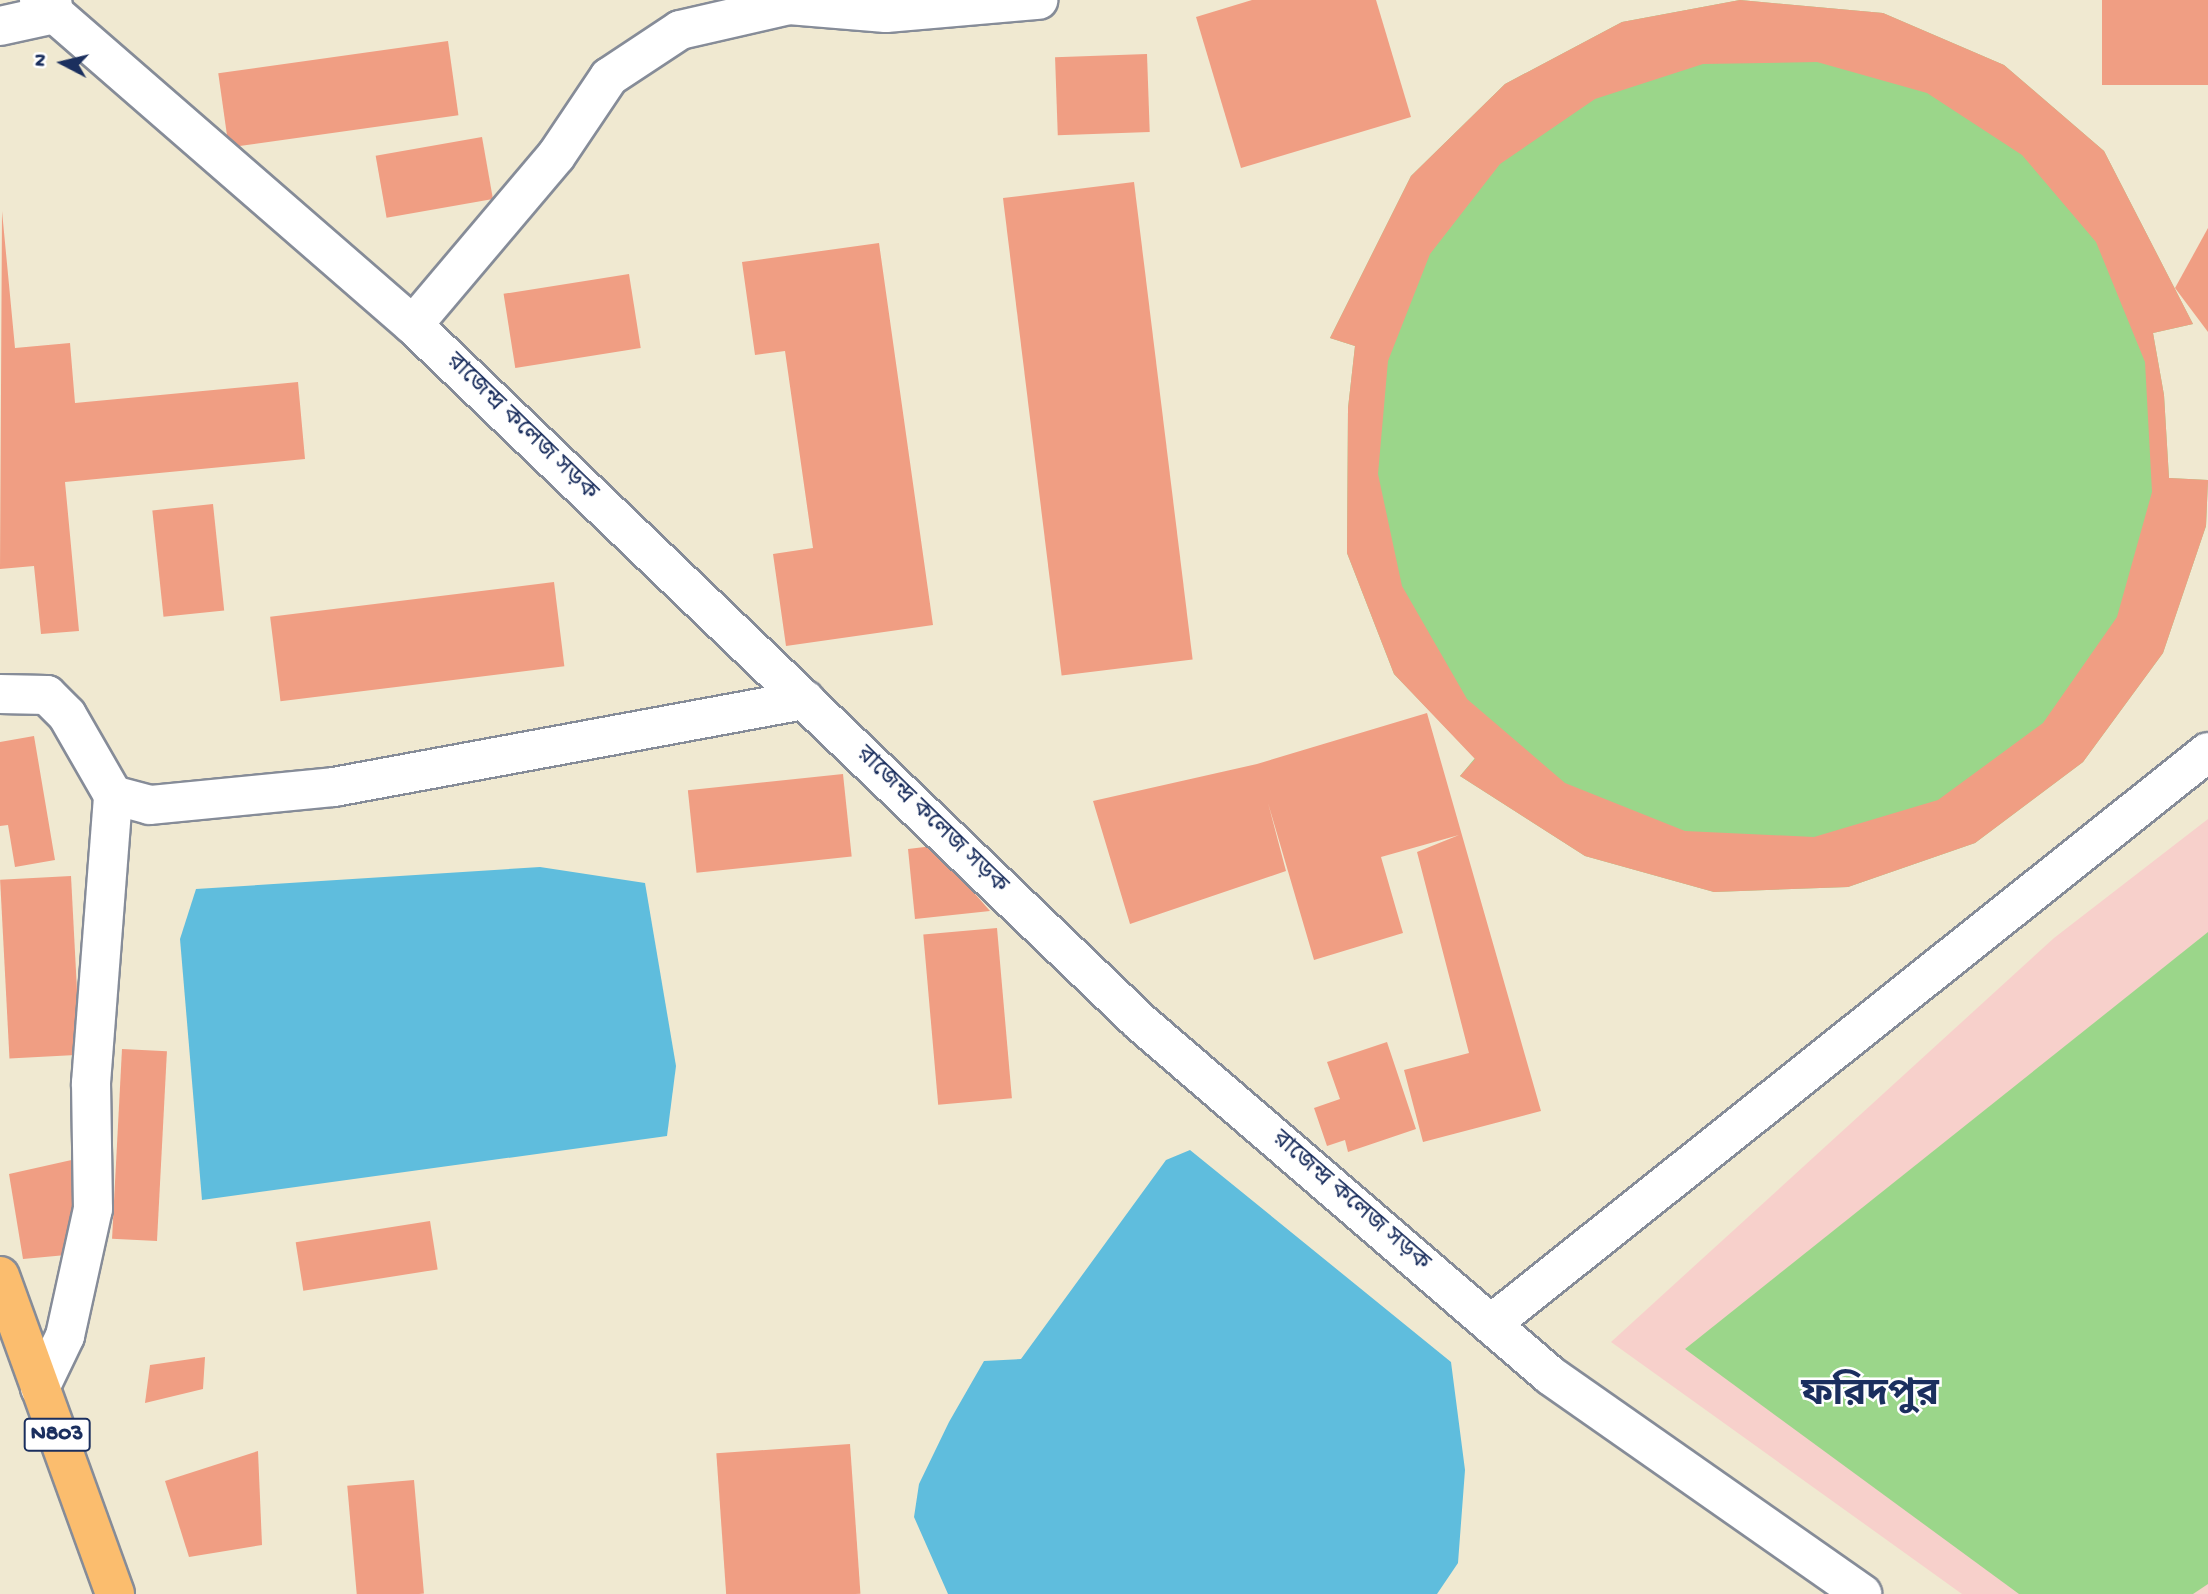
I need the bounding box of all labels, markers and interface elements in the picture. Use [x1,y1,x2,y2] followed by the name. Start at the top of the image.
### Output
[28,28,98,98] north arrow
[29,53,54,68] text: N
[439,348,603,508] street label: রাজেন্দ্র কলেজ সড়ক
[849,741,1013,901] street label: রাজেন্দ্র কলেজ সড়ক
[1265,1126,1435,1278] street label: রাজেন্দ্র কলেজ সড়ক
[1801,1375,1939,1421] district label: ফরিদপুর
[22,1416,92,1454] road number: N803

